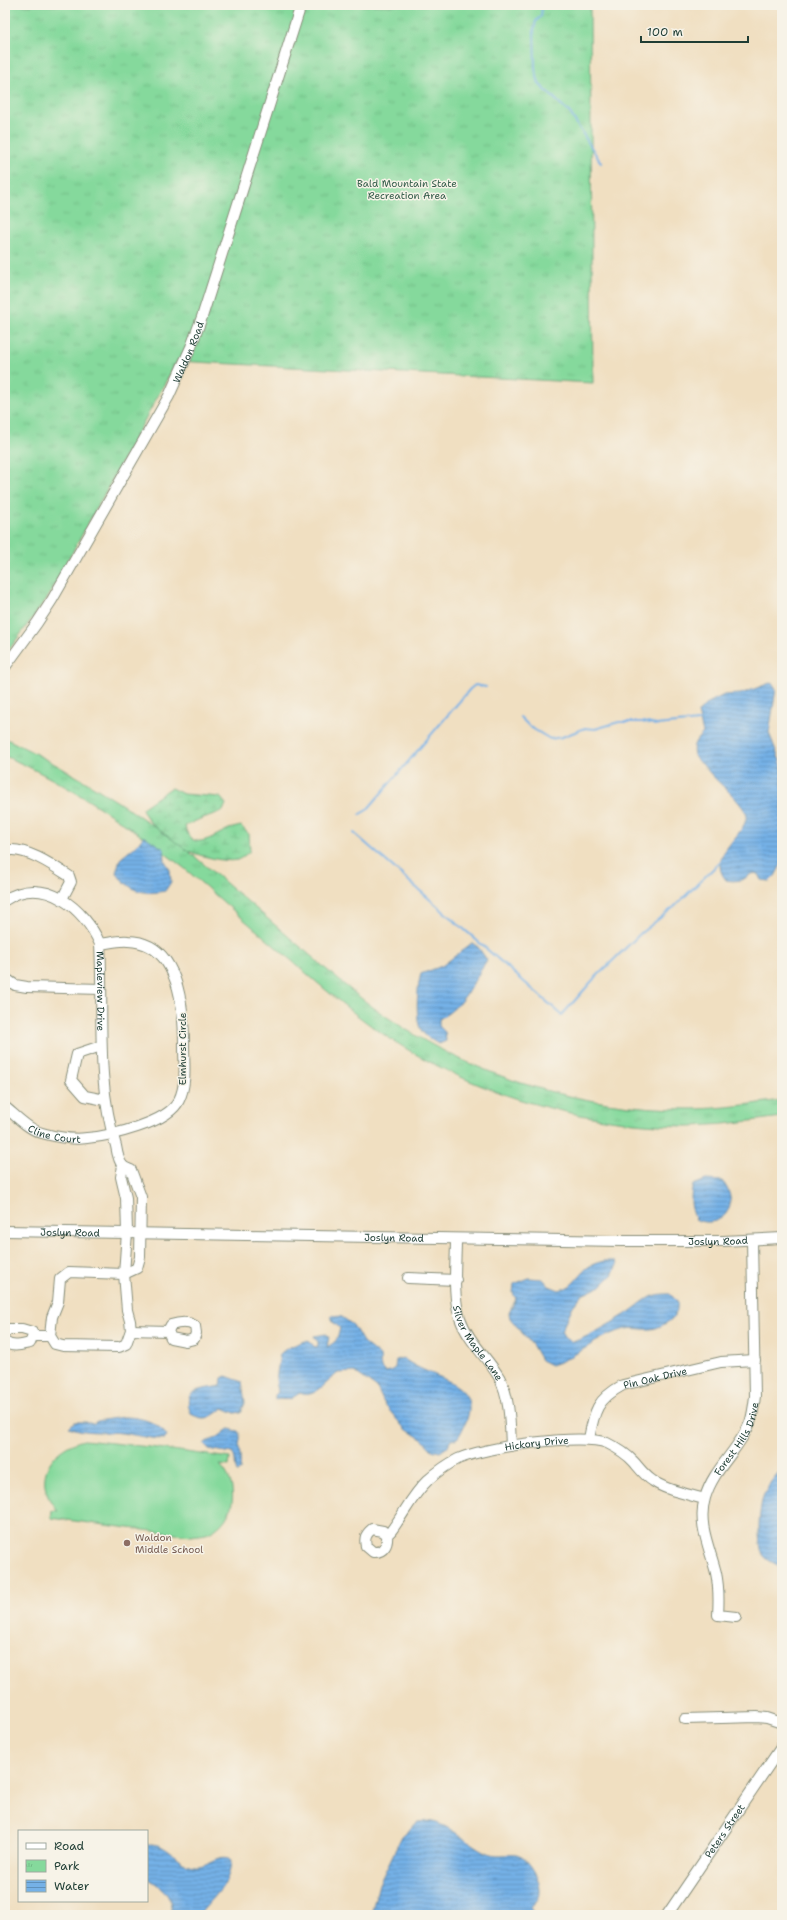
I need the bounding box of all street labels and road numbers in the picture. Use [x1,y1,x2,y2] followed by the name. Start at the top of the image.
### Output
[170,319,207,385] street label: Waldon Road
[93,951,107,1032] street label: Mapleview Drive
[176,1012,189,1085] street label: Elmhurst Circle
[26,1122,81,1146] street label: Cline Court
[40,1226,101,1240] street label: Joslyn Road
[364,1231,425,1245] street label: Joslyn Road
[688,1234,749,1248] street label: Joslyn Road
[450,1304,506,1383] street label: Silver Maple Lane
[622,1364,689,1392] street label: Pin Oak Drive
[711,1401,761,1478] street label: Forest Hills Drive
[504,1434,569,1454] street label: Hickory Drive
[702,1801,748,1861] street label: Peters Street

